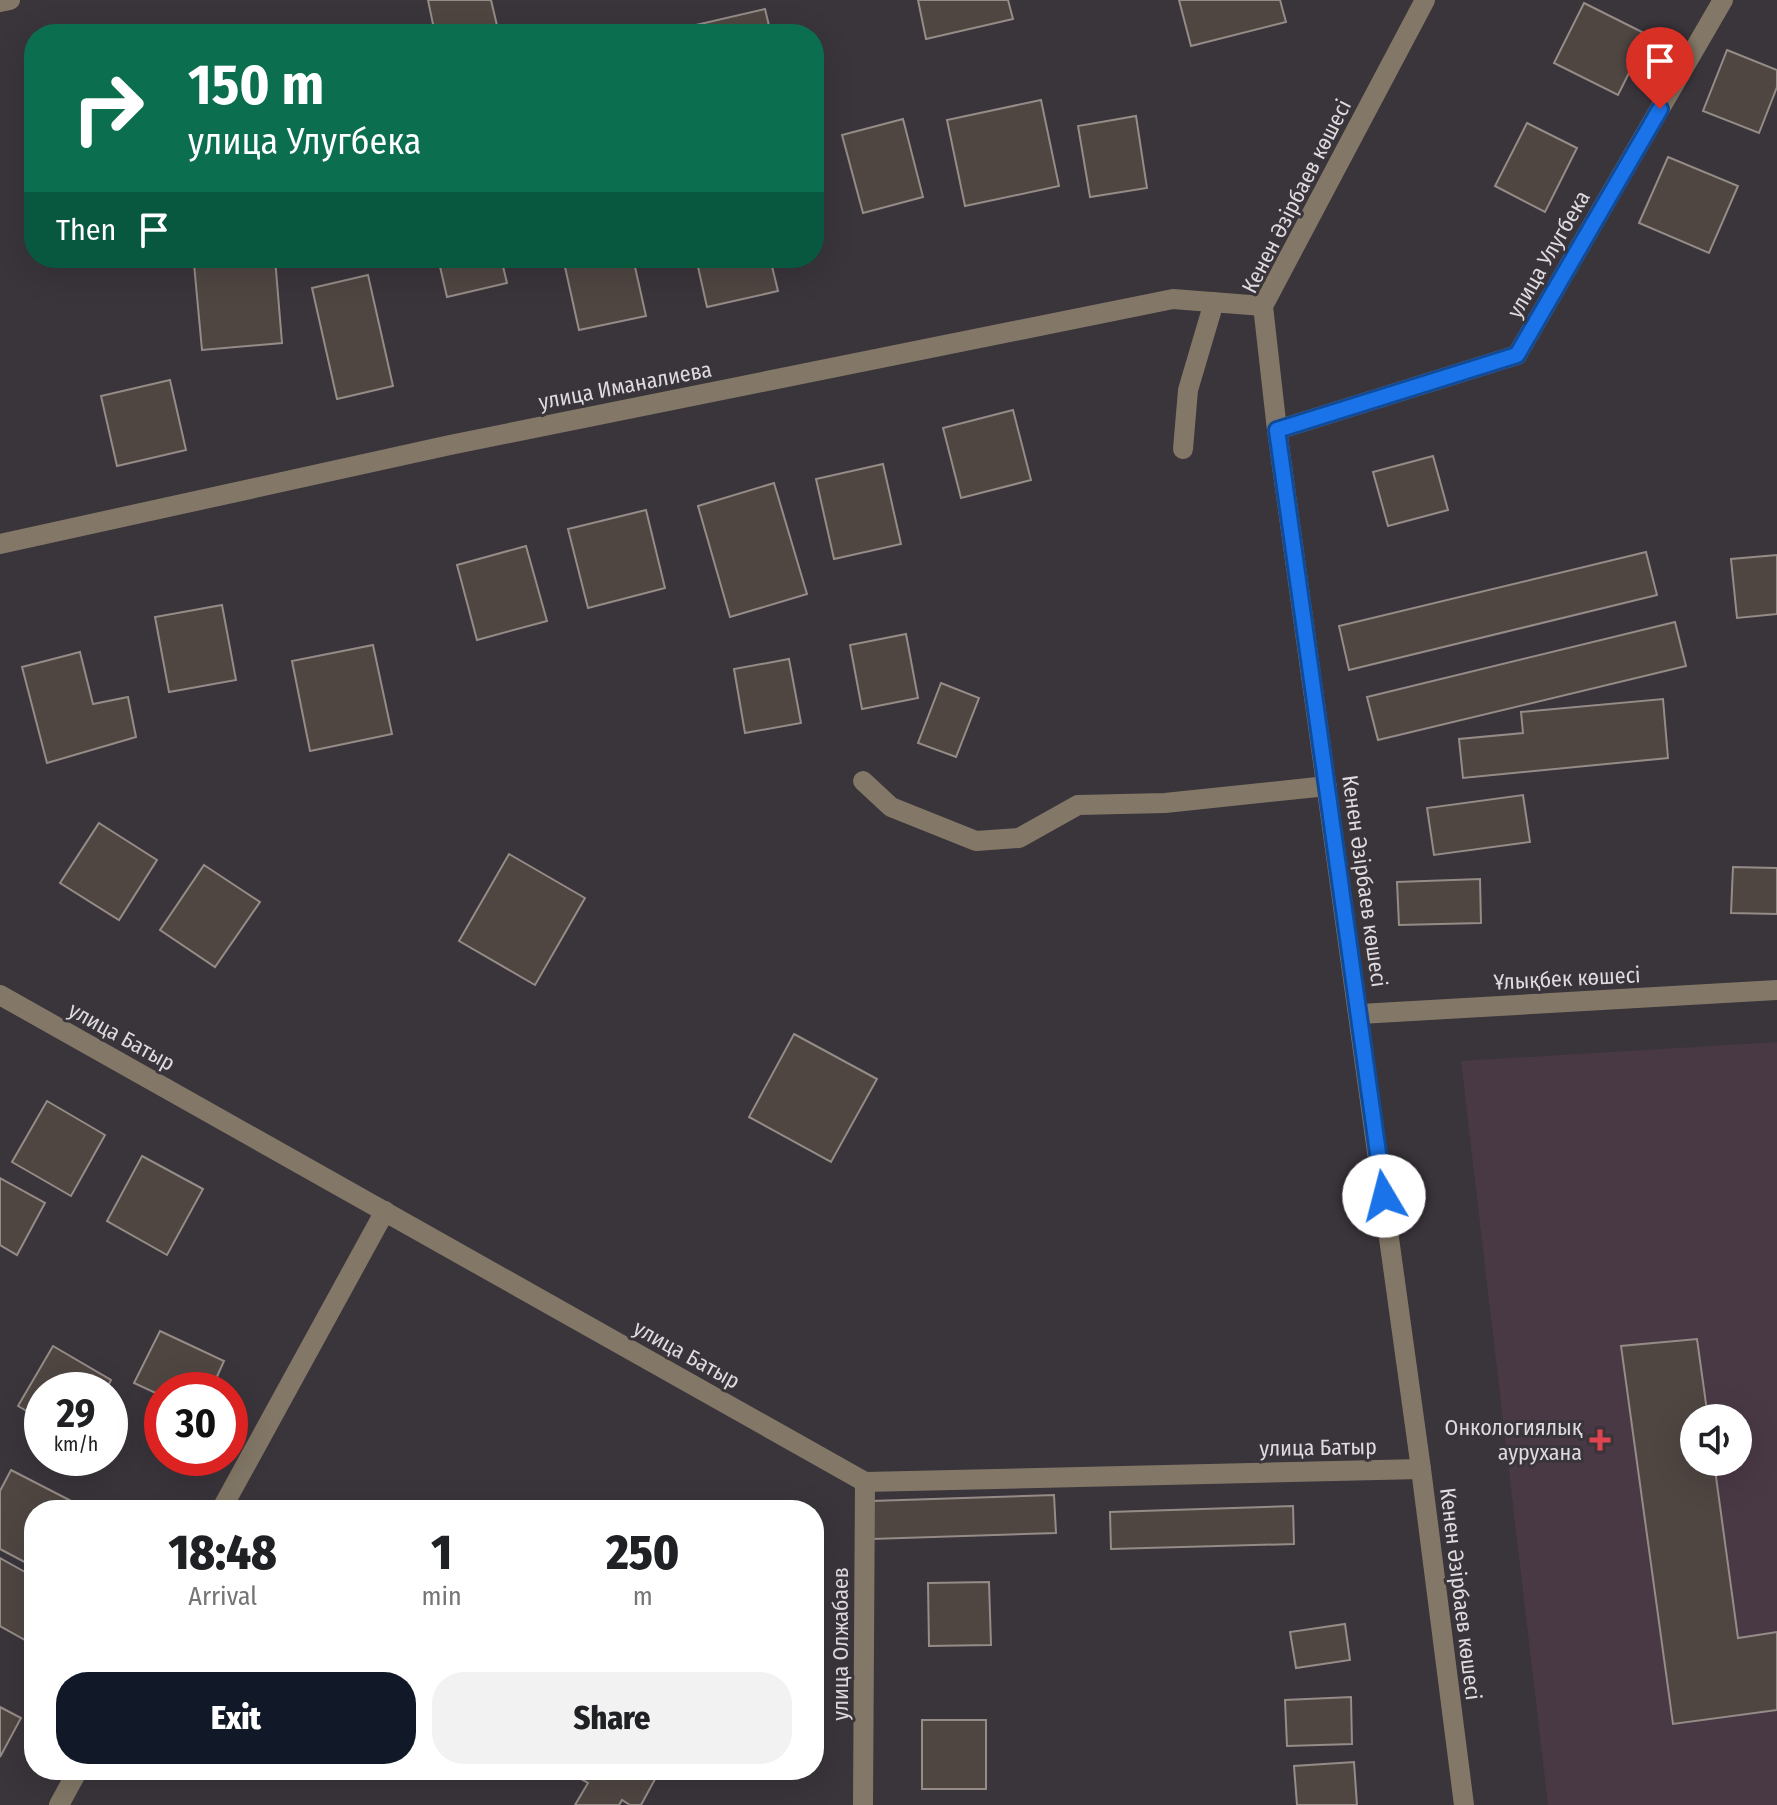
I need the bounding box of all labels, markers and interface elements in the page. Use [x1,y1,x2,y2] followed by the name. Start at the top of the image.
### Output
[1626,27,1694,109] pin
[1638,39,1682,83] icon: arrive
[188,52,324,119] text: 150 m
[56,56,160,160] icon: right
[1236,95,1357,298] street label: Кенен Әзірбаев көшесі
[188,120,421,164] text: улица Улугбека
[1501,186,1596,323] street label: улица Улугбека
[132,208,176,252] icon: arrive
[56,212,116,248] text: Then
[536,355,714,416] street label: улица Иманалиева
[1336,773,1393,989] street label: Кенен Әзірбаев көшесі
[1493,961,1641,996] street label: Ұлықбек көшесі
[64,996,180,1077] street label: улица Батыр
[1342,1154,1426,1238] position arrow
[629,1314,745,1395] street label: улица Батыр
[144,1372,248,1476] speed limit sign: 30
[56,1390,95,1438] text: 29
[1680,1404,1752,1476] map controls
[1680,1404,1752,1476] button: sound
[1445,1414,1583,1466] place label: Онкологиялық аурухана
[1589,1429,1611,1451] marker: Онкологиялық аурухана
[54,1432,98,1456] text: km/h
[1259,1433,1377,1462] street label: улица Батыр
[1434,1486,1487,1702] street label: Кенен Әзірбаев көшесі
[169,1524,277,1582] text: 18:48
[431,1524,452,1582] text: 1
[606,1524,679,1582] text: 250
[827,1567,854,1721] street label: улица Олжабаев
[188,1581,257,1612] text: Arrival
[421,1581,462,1612] text: min
[633,1581,653,1612] text: m
[56,1672,416,1764] button: Exit
[432,1672,792,1764] button: Share

